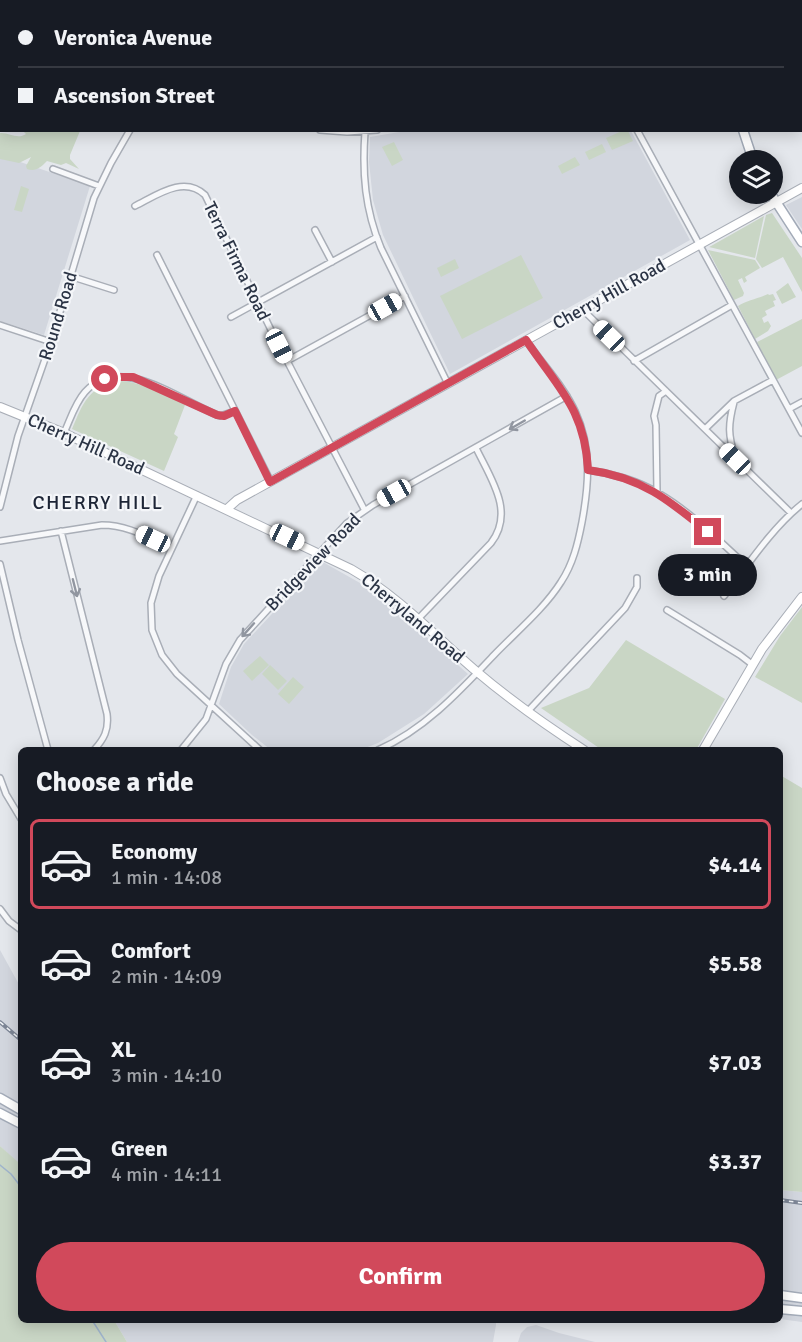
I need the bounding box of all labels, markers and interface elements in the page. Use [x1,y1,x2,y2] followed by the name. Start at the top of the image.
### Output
[54,24,212,51] text: Veronica Avenue
[54,82,215,109] text: Ascension Street
[729,150,783,204] map controls
[729,150,783,204] button: layers
[199,198,275,324] street label: Terra Firma Road
[549,254,669,334] street label: Cherry Hill Road
[34,269,82,363] street label: Round Road
[365,290,405,324] car
[590,317,628,355] car
[263,326,295,366] car
[91,365,118,392] route start
[24,408,148,480] street label: Cherry Hill Road
[508,420,526,431] one-way arrow
[716,440,754,478] car
[374,476,414,510] car
[32,490,164,515] district label: CHERRY HILL
[261,509,365,615] street label: Bridgeview Road
[694,518,721,545] route end
[267,521,307,553] car
[133,523,173,555] car
[658,553,758,595] callout: 3 min
[683,562,732,587] text: 3 min
[357,568,469,668] street label: Cherryland Road
[70,578,82,597] one-way arrow
[241,623,255,638] one-way arrow
[36,766,194,799] text: Choose a ride
[39,837,93,891] icon: car
[111,838,197,865] text: Economy
[708,851,762,878] text: $4.14
[111,865,222,890] text: 1 min · 14:08
[39,936,93,990] icon: car
[111,937,191,964] text: Comfort
[708,950,762,977] text: $5.58
[111,964,222,989] text: 2 min · 14:09
[39,1035,93,1089] icon: car
[111,1036,136,1063] text: XL
[708,1049,762,1076] text: $7.03
[111,1063,222,1088] text: 3 min · 14:10
[39,1134,93,1188] icon: car
[111,1135,168,1162] text: Green
[708,1148,762,1175] text: $3.37
[111,1162,222,1187] text: 4 min · 14:11
[36,1242,765,1311] button: Confirm

